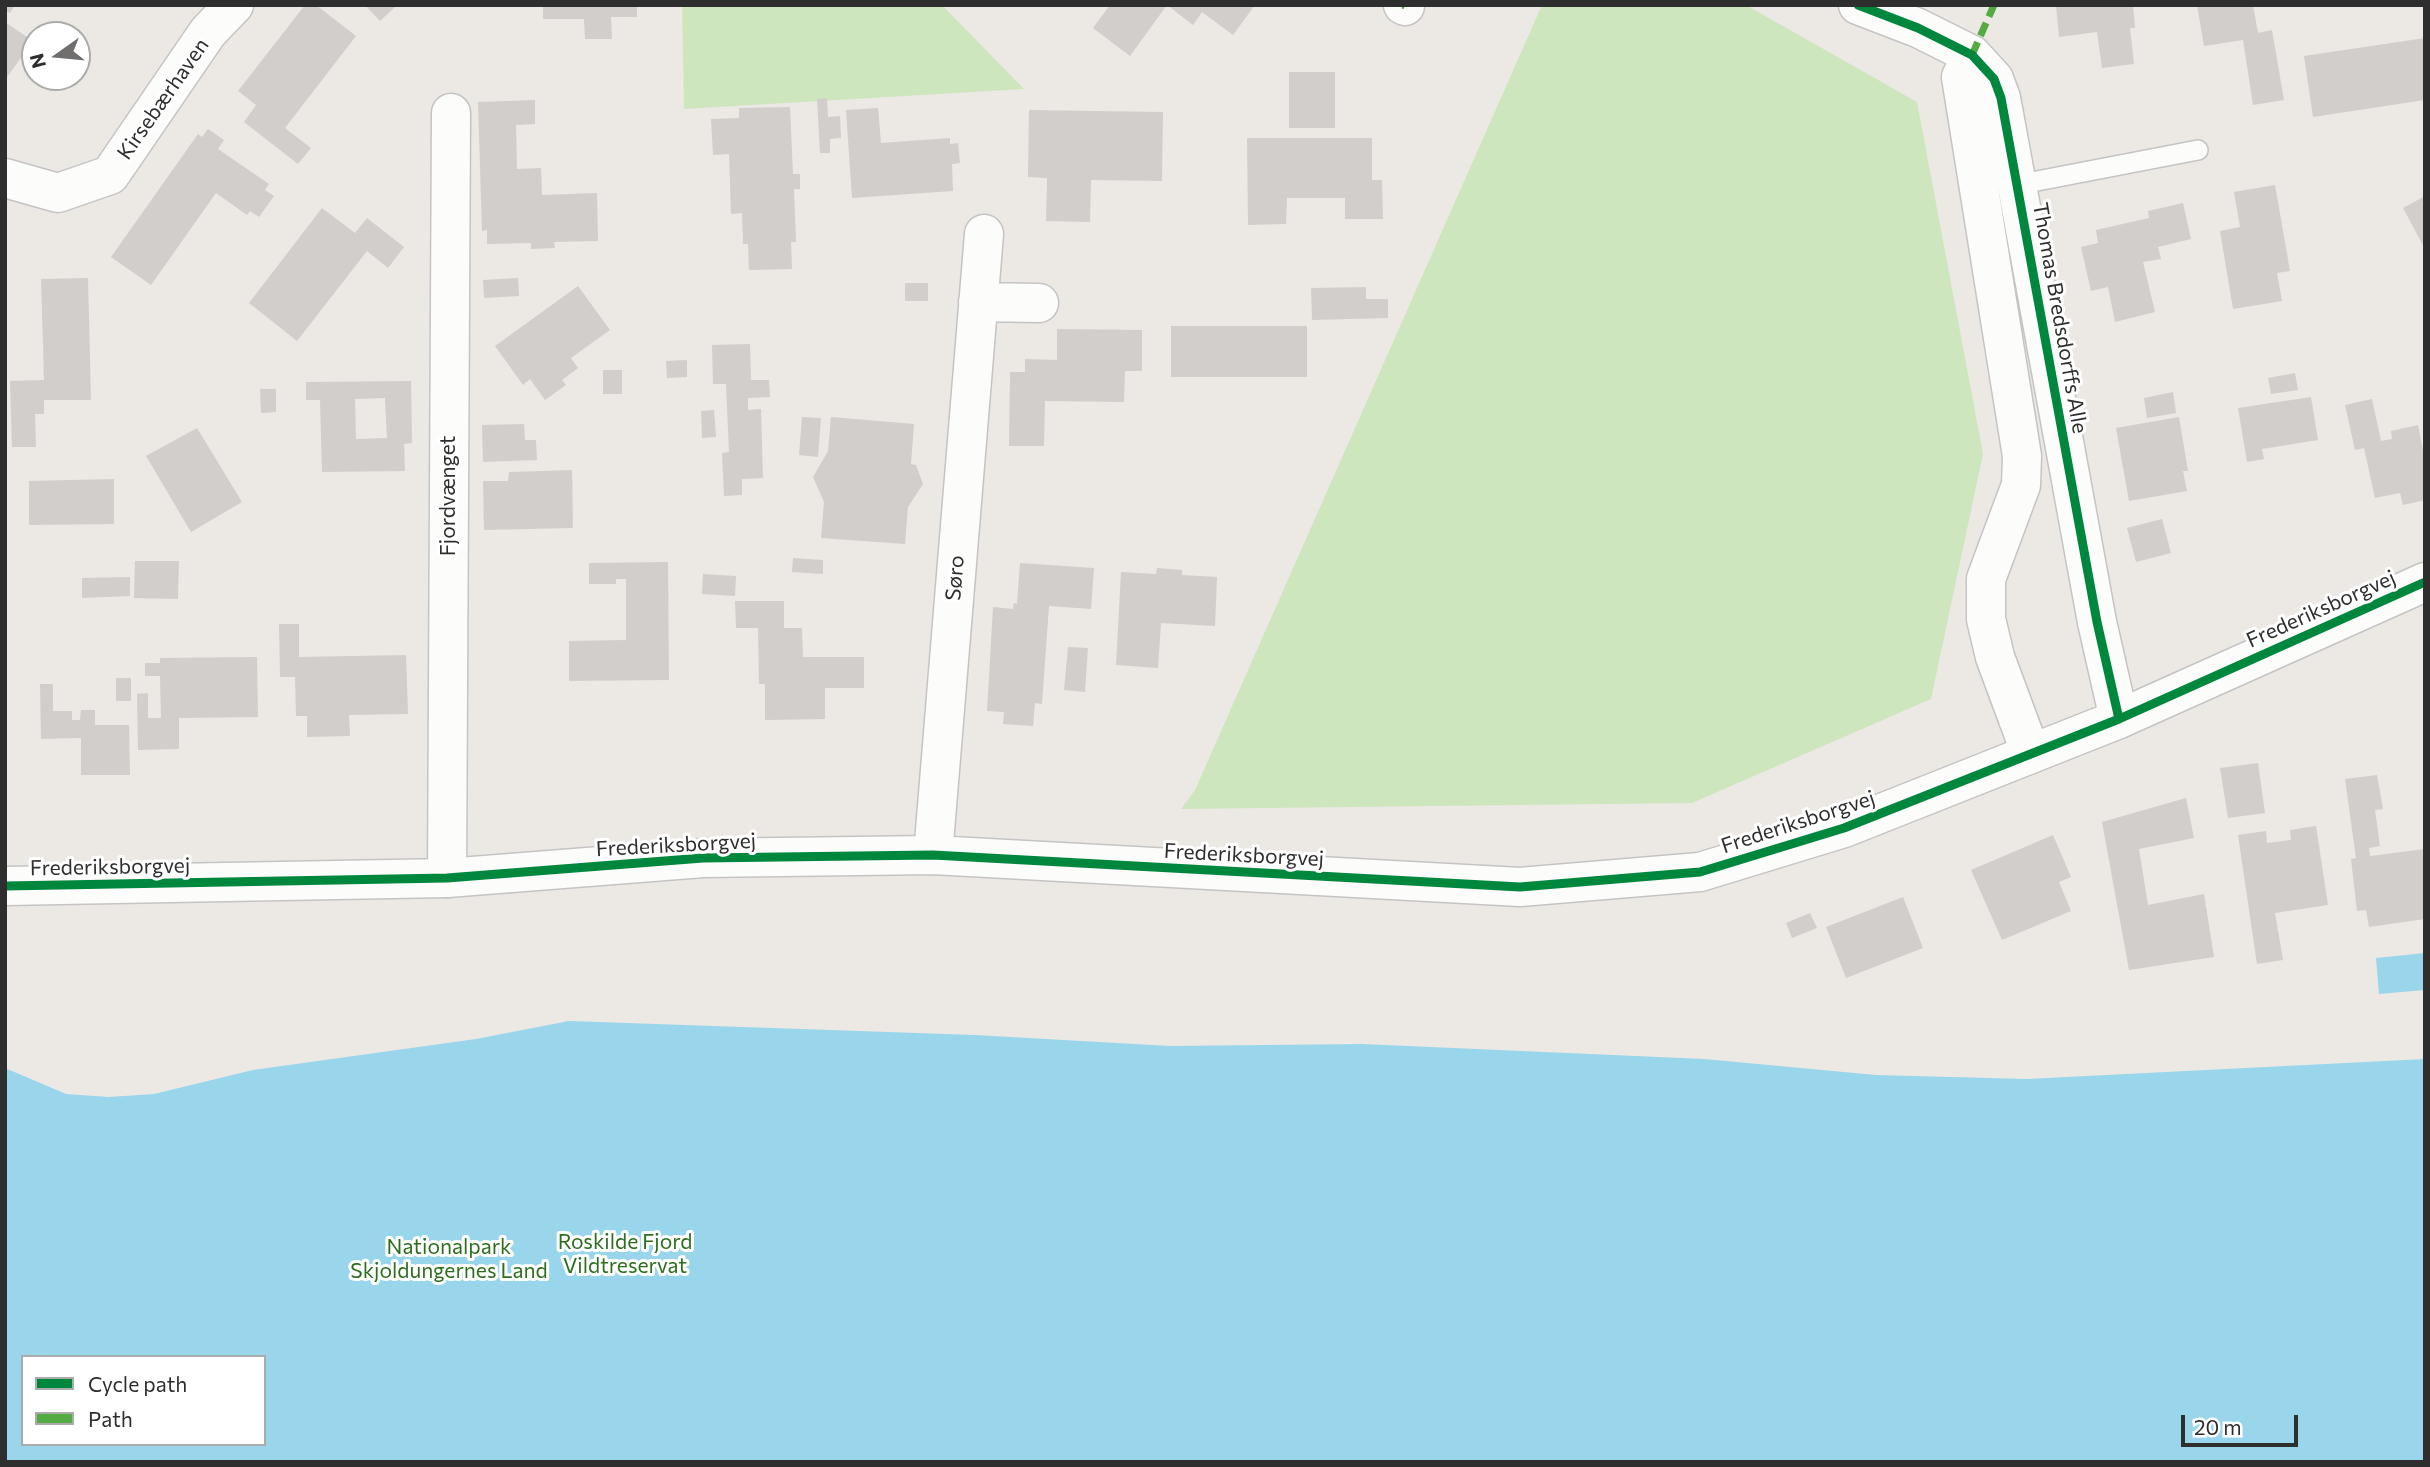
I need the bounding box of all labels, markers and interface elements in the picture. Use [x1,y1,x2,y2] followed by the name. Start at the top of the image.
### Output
[21,21,91,91] north arrow
[112,33,214,165] street label: Kirsebærhaven
[24,51,50,71] text: N
[2027,201,2093,435] street label: Thomas Bredsdorffs Alle
[435,436,461,556] street label: Fjordvænget
[940,554,970,602] street label: Søro
[2243,565,2399,653] street label: Frederiksborgvej
[1718,785,1878,859] street label: Frederiksborgvej
[595,828,757,862] street label: Frederiksborgvej
[1163,838,1325,872] street label: Frederiksborgvej
[30,853,190,881] street label: Frederiksborgvej
[558,1229,692,1279] park label: Roskilde Fjord Vildtreservat
[350,1234,548,1284] park label: Nationalpark Skjoldungernes Land
[21,1355,266,1446] legend
[88,1371,187,1396] text: Cycle path
[2185,1400,2302,1444] scale bar
[88,1406,133,1431] text: Path
[2194,1414,2242,1439] text: 20 m

